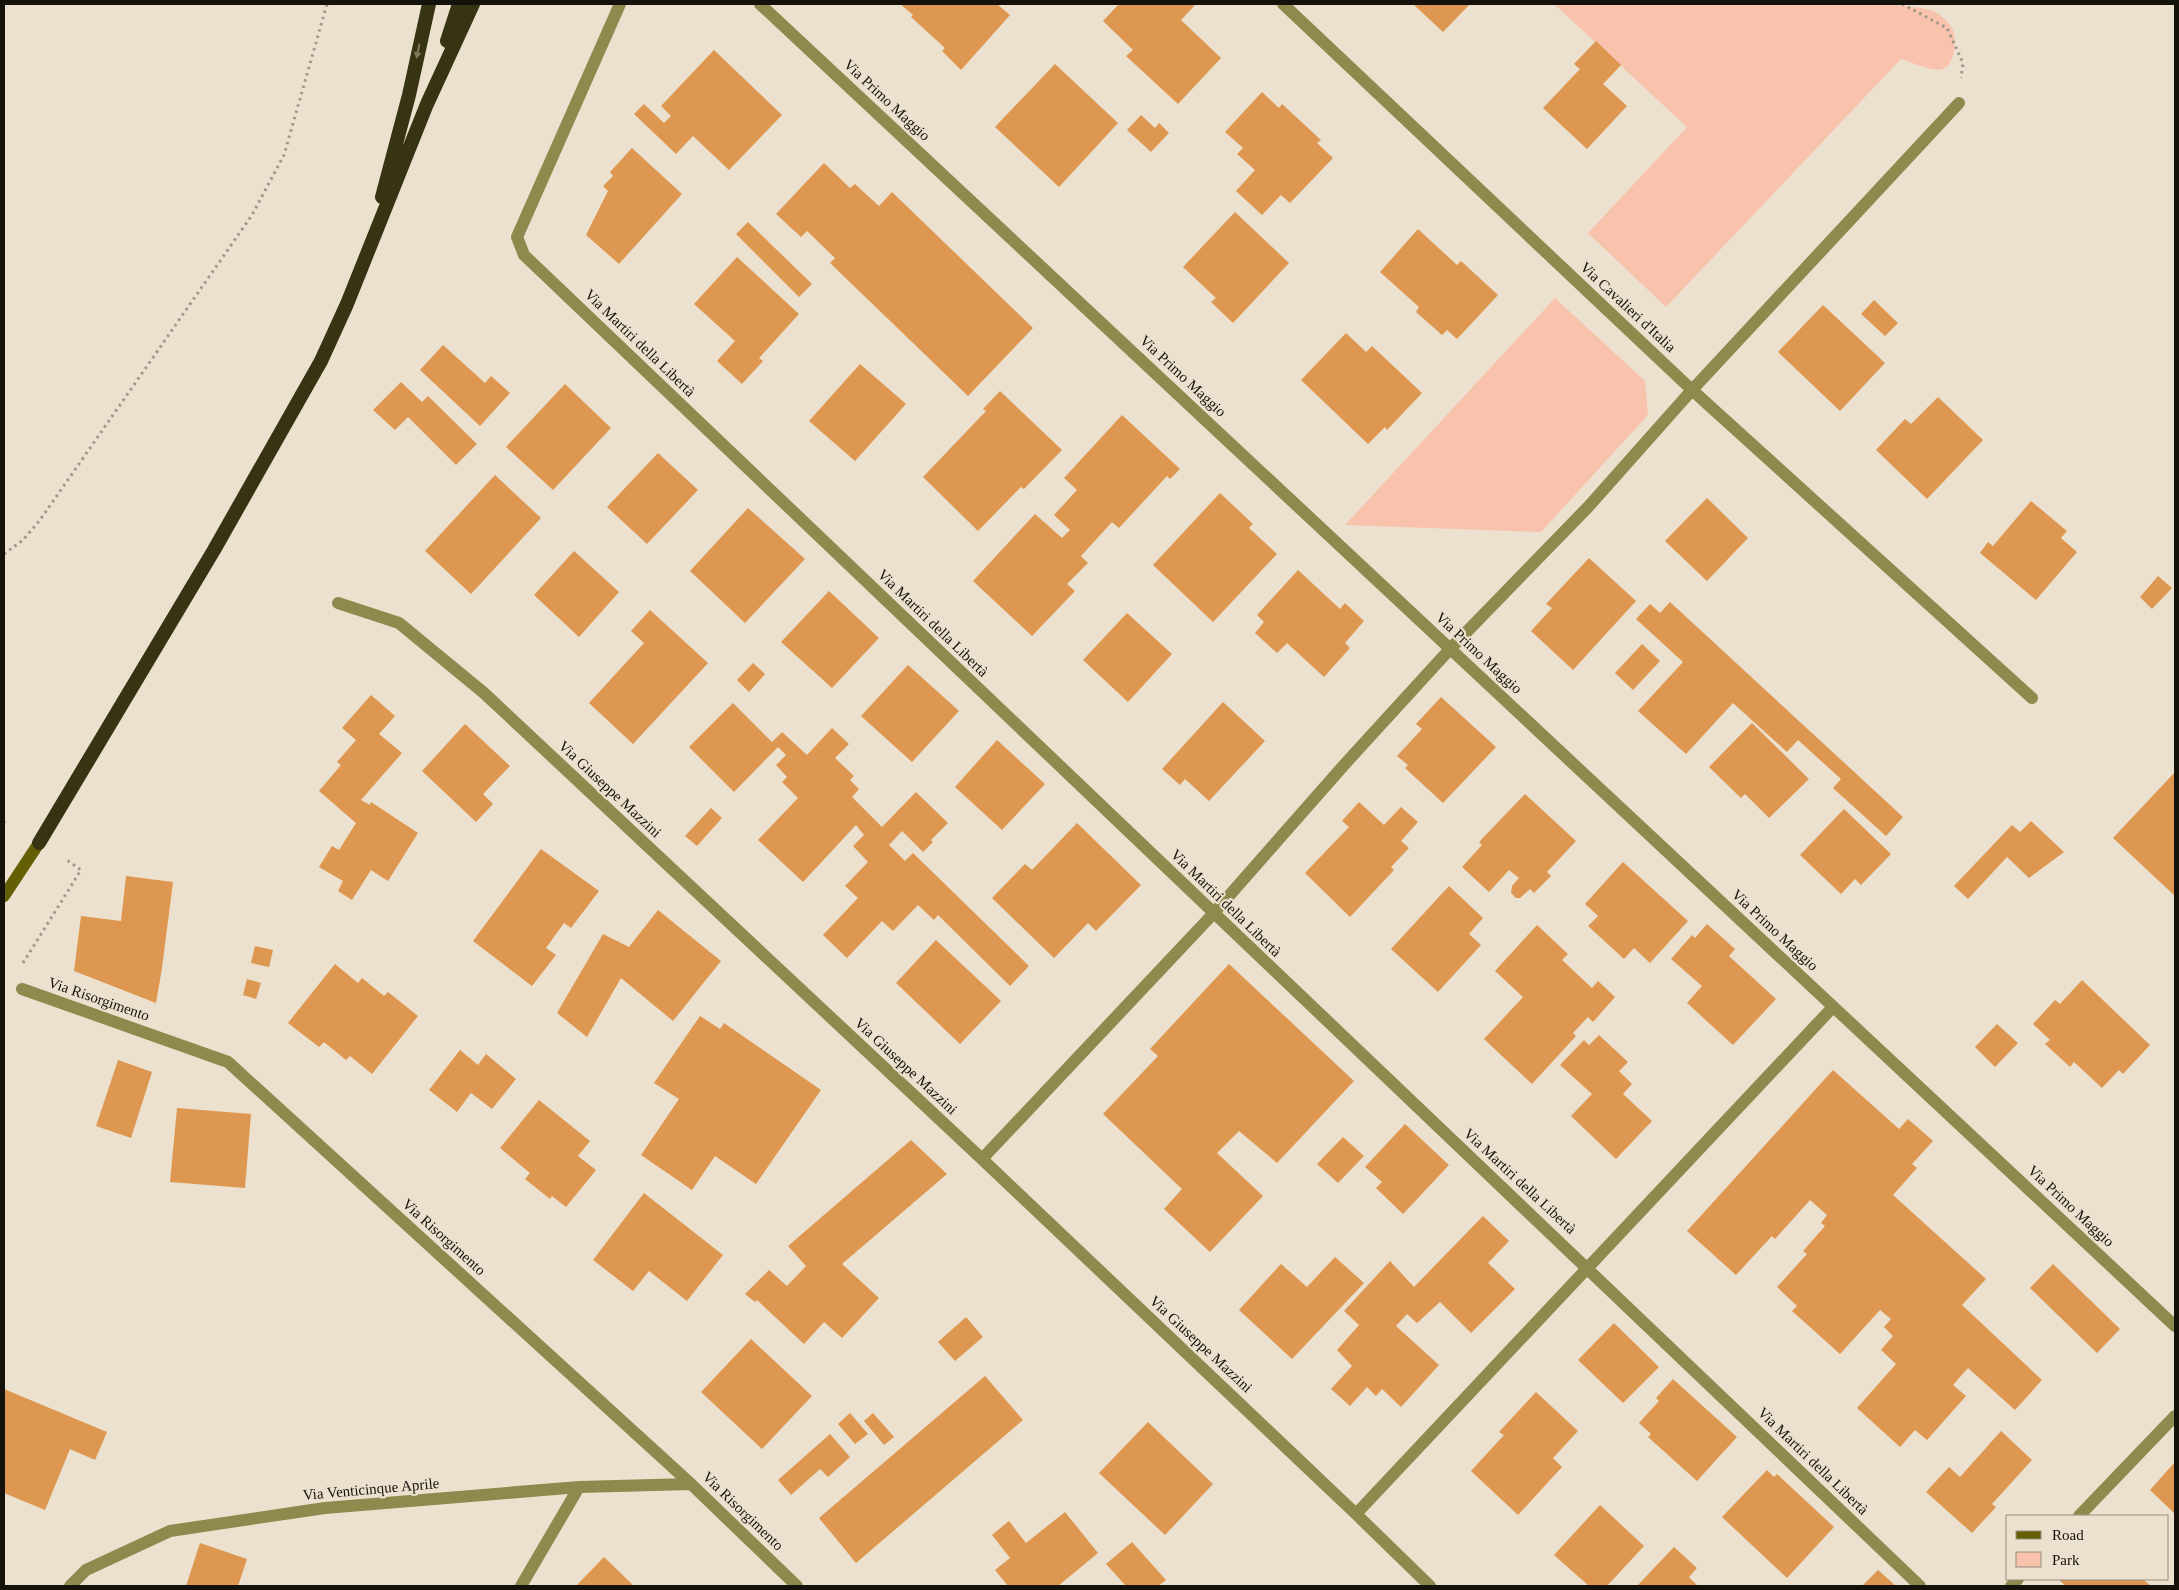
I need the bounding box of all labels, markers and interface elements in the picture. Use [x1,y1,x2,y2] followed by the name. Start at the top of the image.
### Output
[414,44,422,59] one-way arrow
[841,56,933,144] street label: Via Primo Maggio
[1577,259,1679,355] street label: Via Cavalieri d'Italia
[582,286,699,400] street label: Via Martiri della Libertà
[1137,332,1229,420] street label: Via Primo Maggio
[875,566,992,680] street label: Via Martiri della Libertà
[1433,609,1525,697] street label: Via Primo Maggio
[556,737,664,841] street label: Via Giuseppe Mazzini
[1168,846,1285,960] street label: Via Martiri della Libertà
[1729,886,1821,974] street label: Via Primo Maggio
[46,974,152,1024] street label: Via Risorgimento
[852,1014,960,1118] street label: Via Giuseppe Mazzini
[1461,1125,1579,1237] street label: Via Martiri della Libertà
[2025,1162,2117,1250] street label: Via Primo Maggio
[399,1196,489,1278] street label: Via Risorgimento
[1147,1292,1255,1396] street label: Via Giuseppe Mazzini
[1755,1404,1872,1518] street label: Via Martiri della Libertà
[699,1468,787,1554] street label: Via Risorgimento
[302,1475,440,1503] street label: Via Venticinque Aprile
[2006,1515,2169,1580] legend
[2052,1527,2084,1543] text: Road
[2052,1552,2080,1568] text: Park

